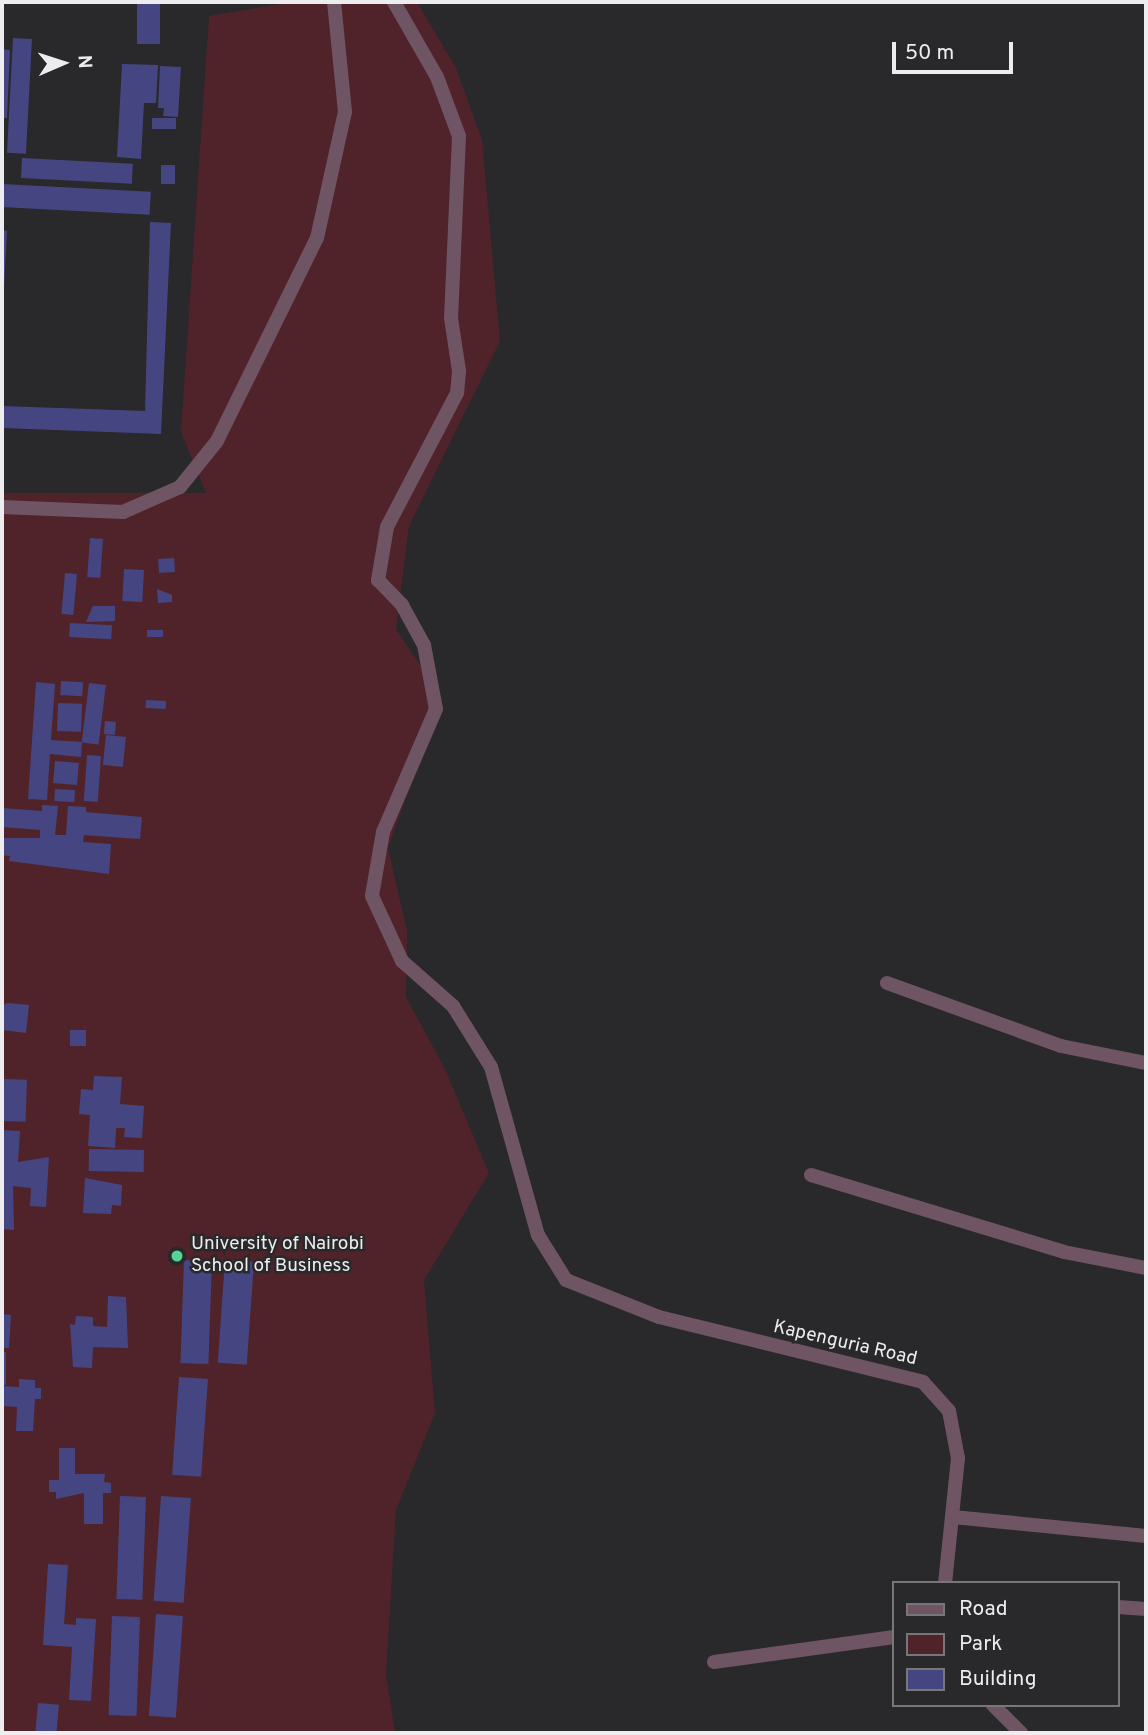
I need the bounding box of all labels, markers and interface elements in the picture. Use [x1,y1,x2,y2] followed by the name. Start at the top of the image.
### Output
[28,28,98,98] north arrow
[896,28,1017,72] scale bar
[905,40,954,67] text: 50 m
[72,54,96,69] text: N
[191,1234,364,1278] place label: University of Nairobi School of Business
[169,1248,185,1264] marker: University of Nairobi School of Business
[771,1316,919,1372] street label: Kapenguria Road
[892,1581,1120,1707] legend
[959,1596,1008,1623] text: Road
[959,1631,1002,1658] text: Park
[959,1666,1037,1693] text: Building

